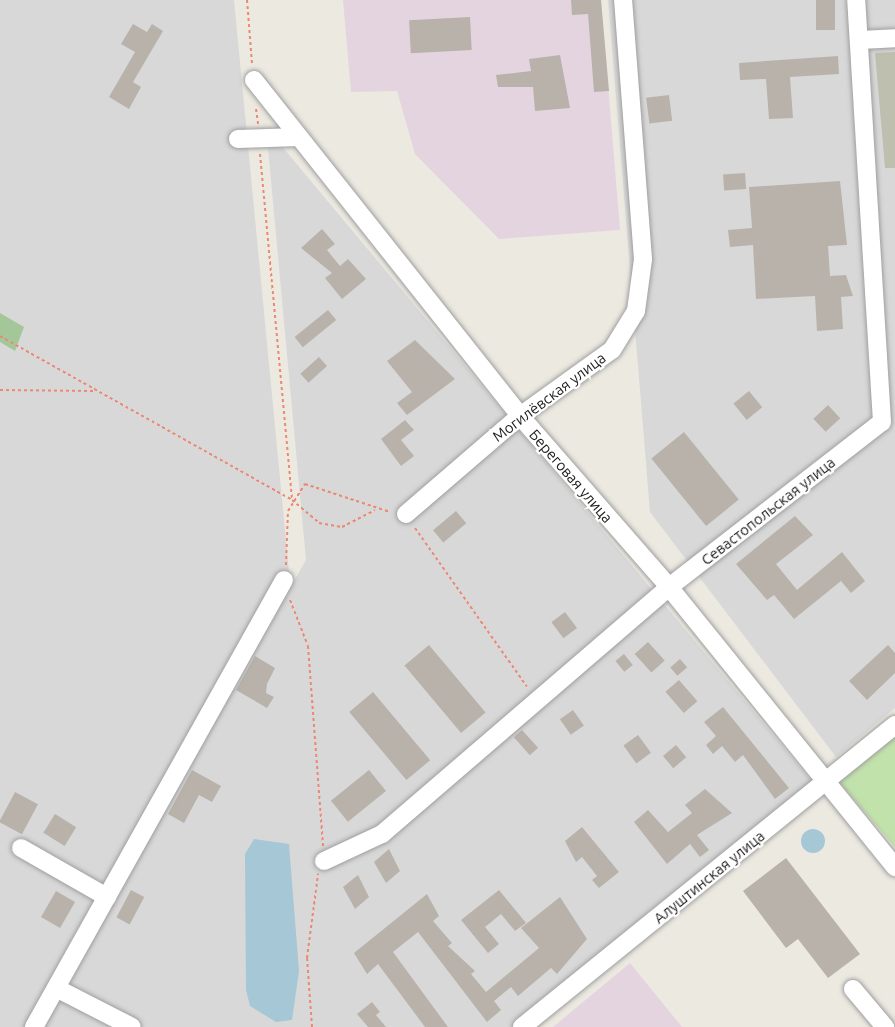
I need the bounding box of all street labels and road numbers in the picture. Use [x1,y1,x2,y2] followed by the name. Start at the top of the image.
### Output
[489,349,609,445] street label: Могилёвская улица
[526,426,616,526] street label: Береговая улица
[697,453,839,569] street label: Севастопольская улица
[650,827,768,927] street label: Алуштинская улица

